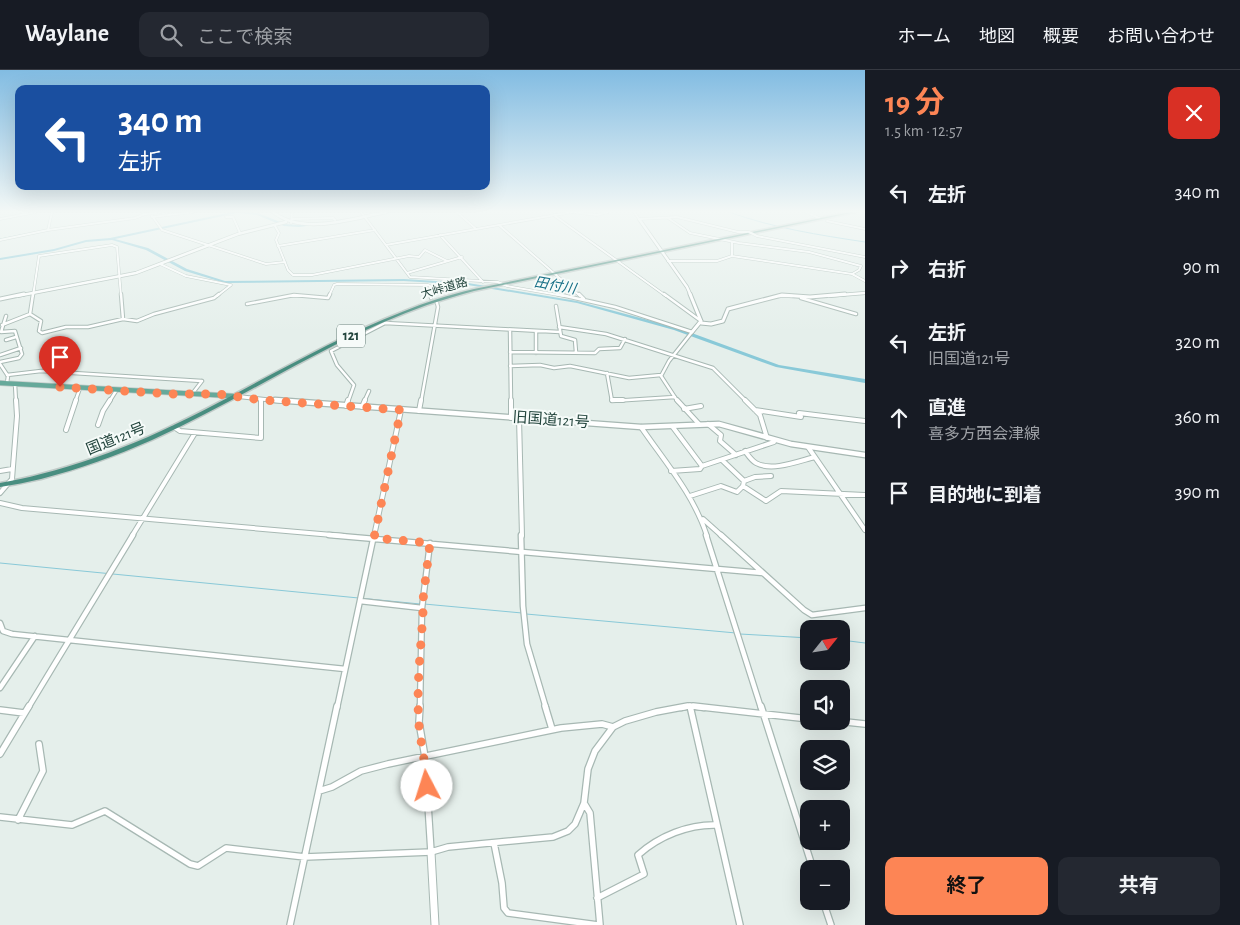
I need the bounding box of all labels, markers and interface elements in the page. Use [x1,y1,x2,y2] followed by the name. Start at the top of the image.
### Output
[139,12,489,57] search box
[157,21,185,49] icon: search
[25,22,109,46] text: Waylane
[197,28,292,47] text: ここで検索
[898,28,951,46] text: ホーム
[979,28,1015,46] text: 地図
[1043,28,1079,46] text: 概要
[1107,28,1215,46] text: お問い合わせ
[1168,87,1220,139] button: close
[885,88,945,118] text: 19 分
[118,104,202,139] text: 340 m
[35,105,100,170] icon: left
[885,123,962,139] text: 1.5 km · 12:57
[118,151,162,173] text: 左折
[885,179,913,207] icon: left
[1175,183,1220,202] text: 340 m
[928,186,966,205] text: 左折
[885,254,913,282] icon: right
[1183,258,1220,277] text: 90 m
[928,261,966,280] text: 右折
[533,274,579,297] water label: 田付川
[419,275,469,300] street label: 大峠道路
[928,324,966,343] text: 左折
[337,325,365,348] road number: 121
[885,329,913,357] icon: left
[1175,333,1220,352] text: 320 m
[39,336,81,387] pin
[46,343,74,371] icon: arrive
[928,351,1010,367] text: 旧国道121号
[928,399,966,418] text: 直進
[885,404,913,432] icon: ahead
[1175,408,1220,427] text: 360 m
[512,409,590,430] street label: 旧国道121号
[84,419,148,458] street label: 国道121号
[928,426,1040,442] text: 喜多方西会津線
[885,479,913,507] icon: arrive
[1175,483,1220,502] text: 390 m
[928,486,1042,505] text: 目的地に到着
[800,620,850,670] north arrow
[800,620,850,910] map controls
[800,680,850,730] button: sound
[800,740,850,790] button: layers
[400,759,452,811] position arrow
[800,800,850,850] button: +
[885,857,1048,915] button: 終了
[1058,857,1220,915] button: 共有
[800,860,850,910] button: −

